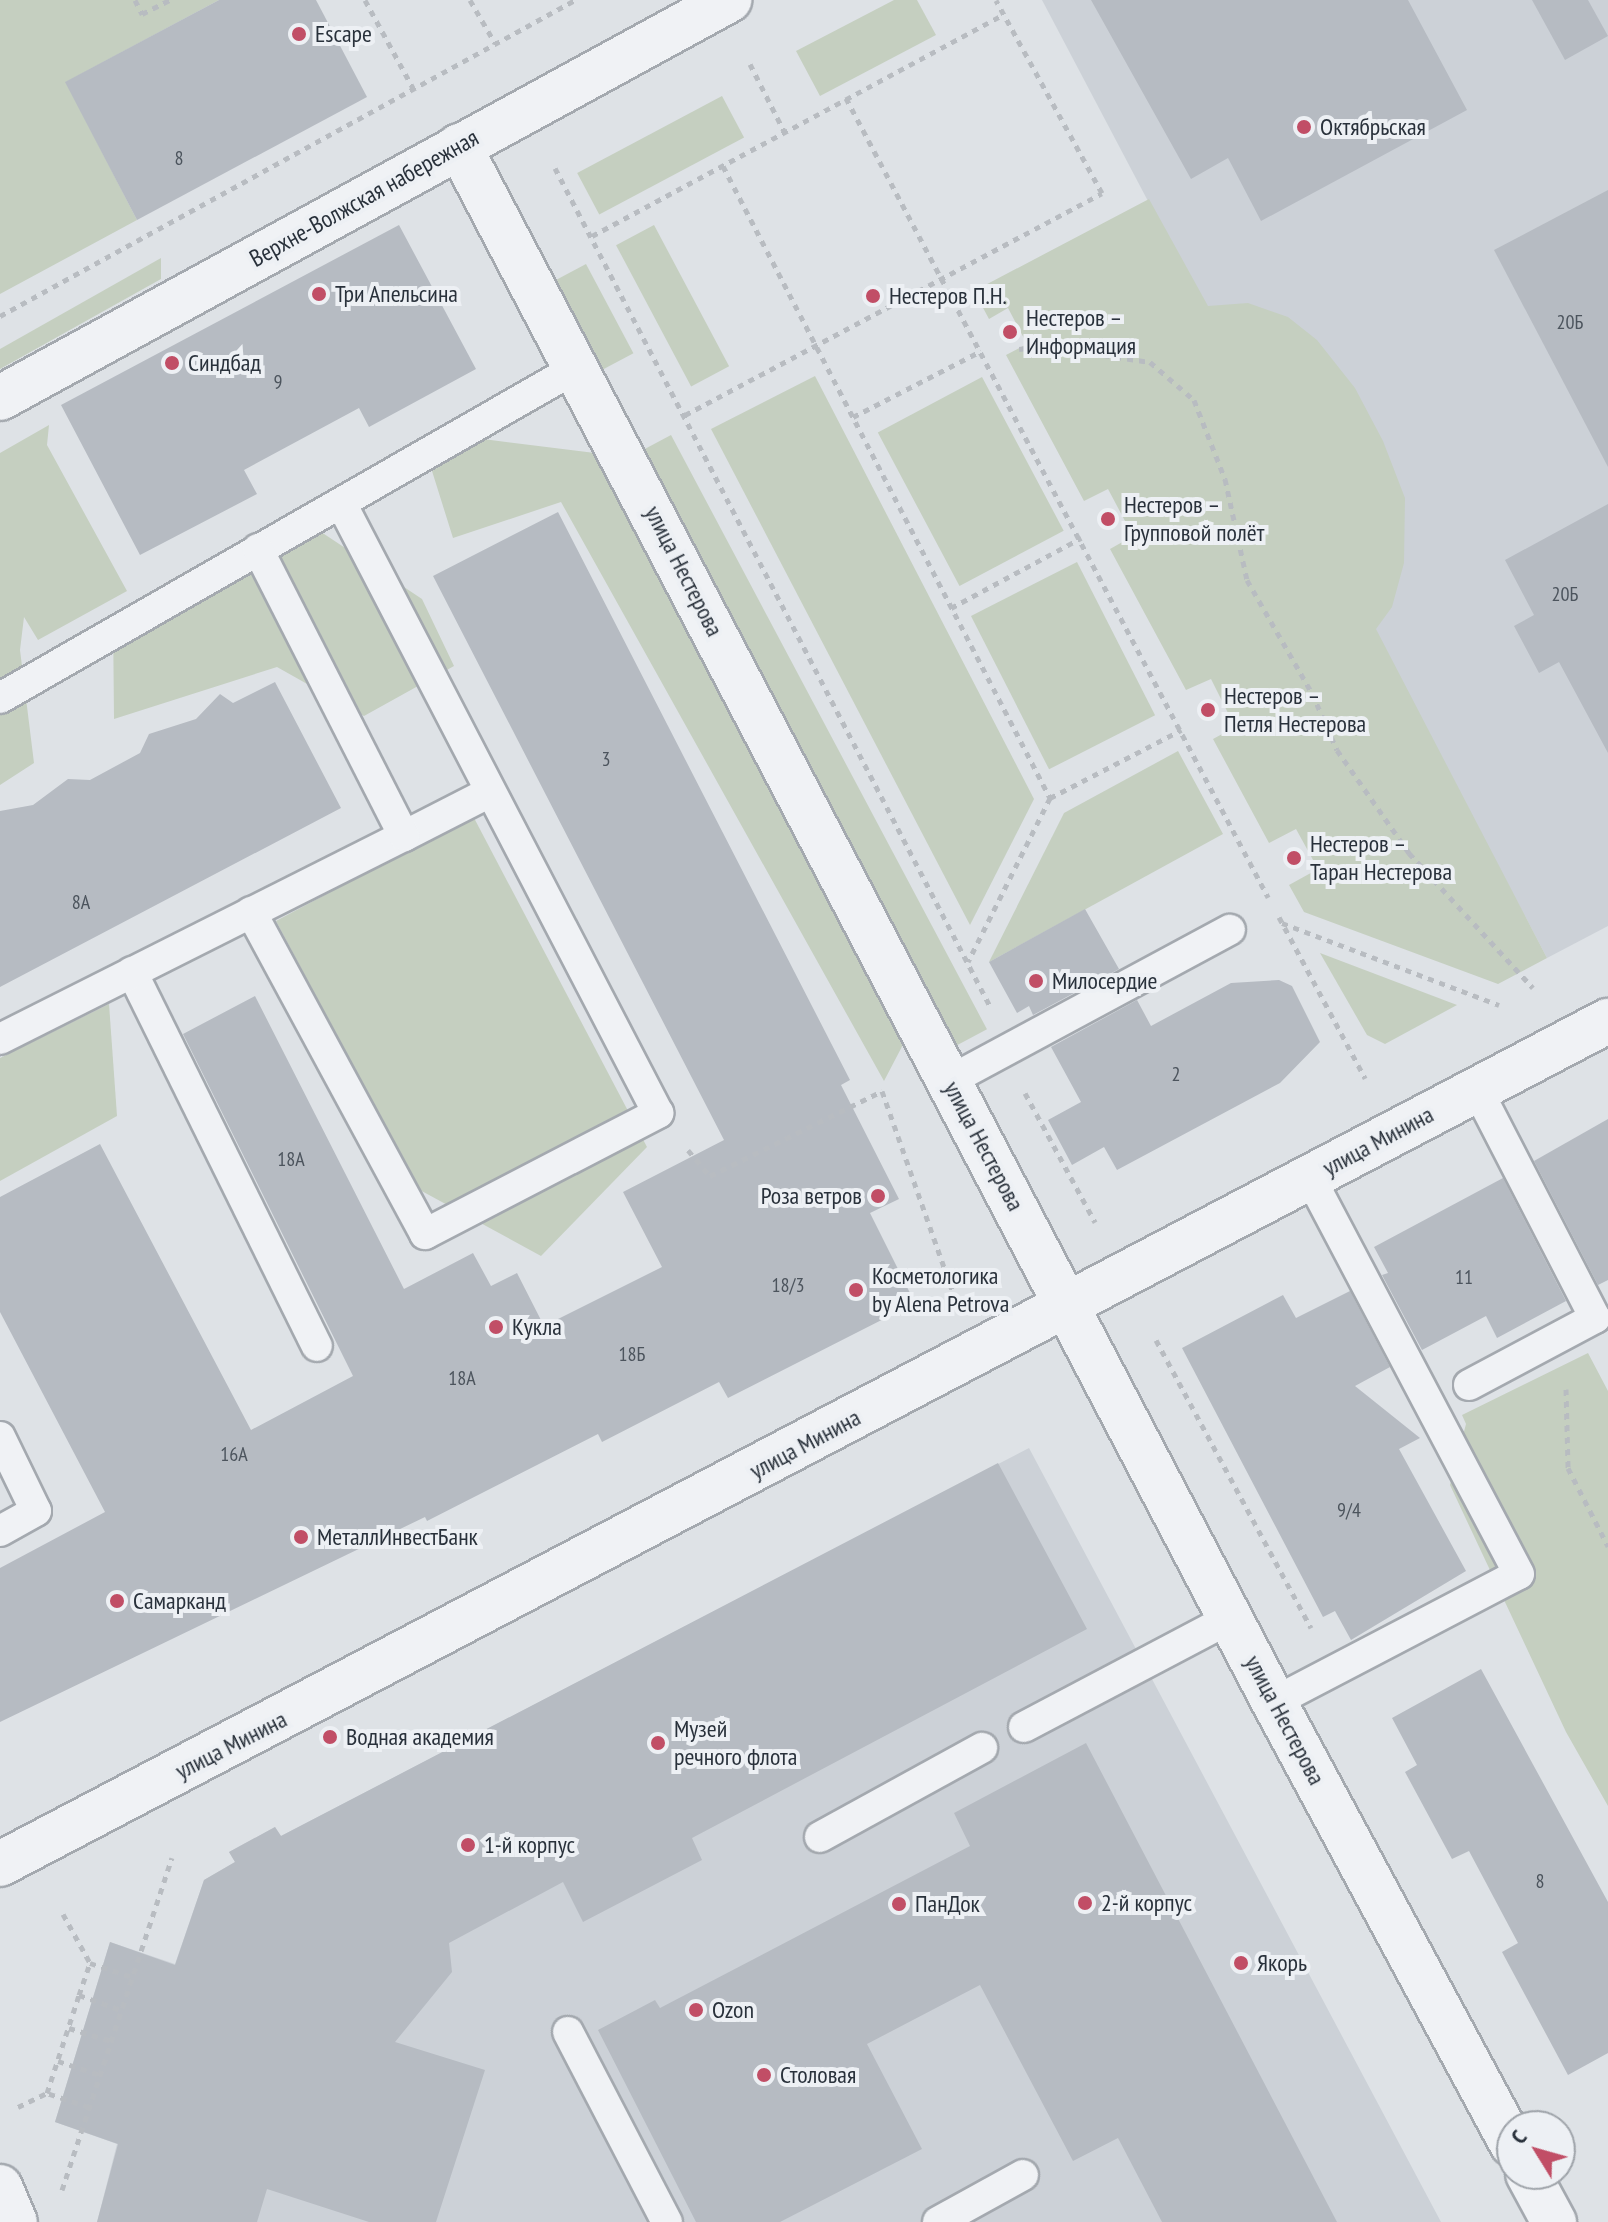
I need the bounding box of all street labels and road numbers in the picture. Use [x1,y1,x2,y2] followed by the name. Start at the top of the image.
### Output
[245,123,483,273] street label: Верхне-Волжская набережная
[639,501,729,641] street label: улица Нестерова
[938,1076,1030,1216] street label: улица Нестерова
[1318,1100,1438,1182] street label: улица Минина
[745,1403,865,1485] street label: улица Минина
[1239,1650,1331,1790] street label: улица Нестерова
[171,1705,291,1785] street label: улица Минина

